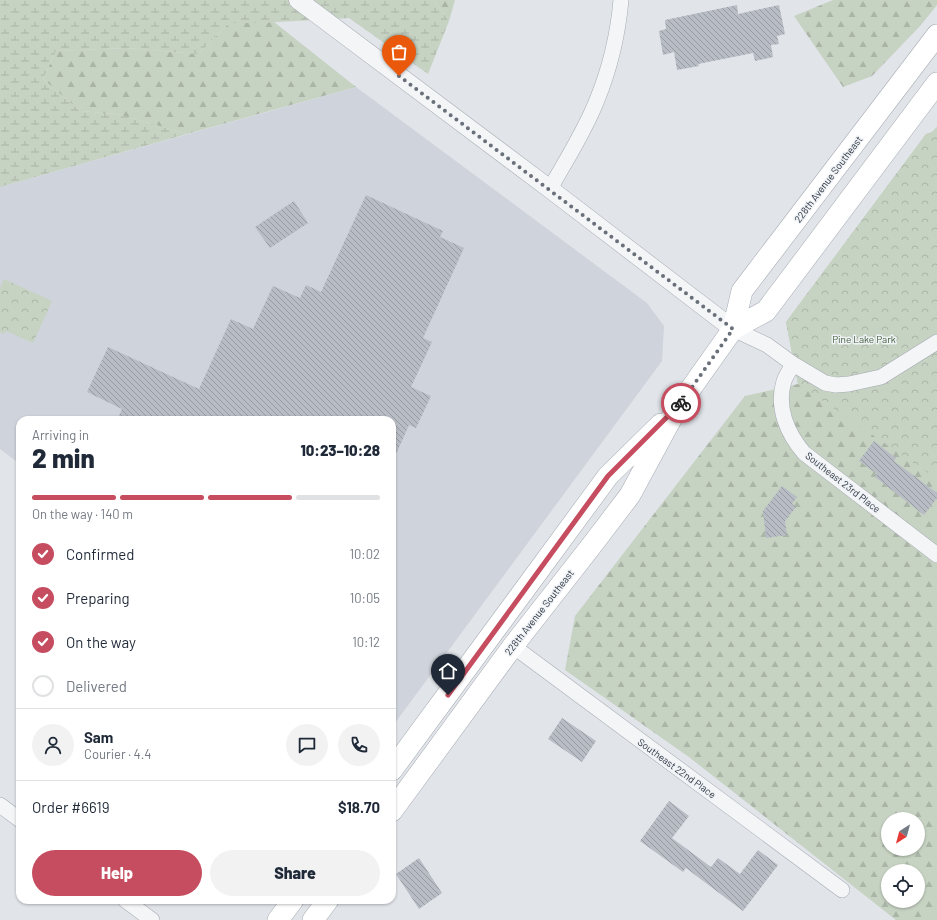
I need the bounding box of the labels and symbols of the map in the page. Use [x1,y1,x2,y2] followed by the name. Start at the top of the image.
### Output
[382,35,416,76] pin
[792,133,865,225] street label: 228th Avenue Southeast
[832,333,896,345] park label: Pine Lake Park
[661,383,701,423] courier
[803,449,883,515] street label: Southeast 23rd Place
[502,567,576,657] street label: 228th Avenue Southeast
[431,654,465,695] pin
[636,736,718,800] street label: Southeast 22nd Place
[881,812,925,856] north arrow

